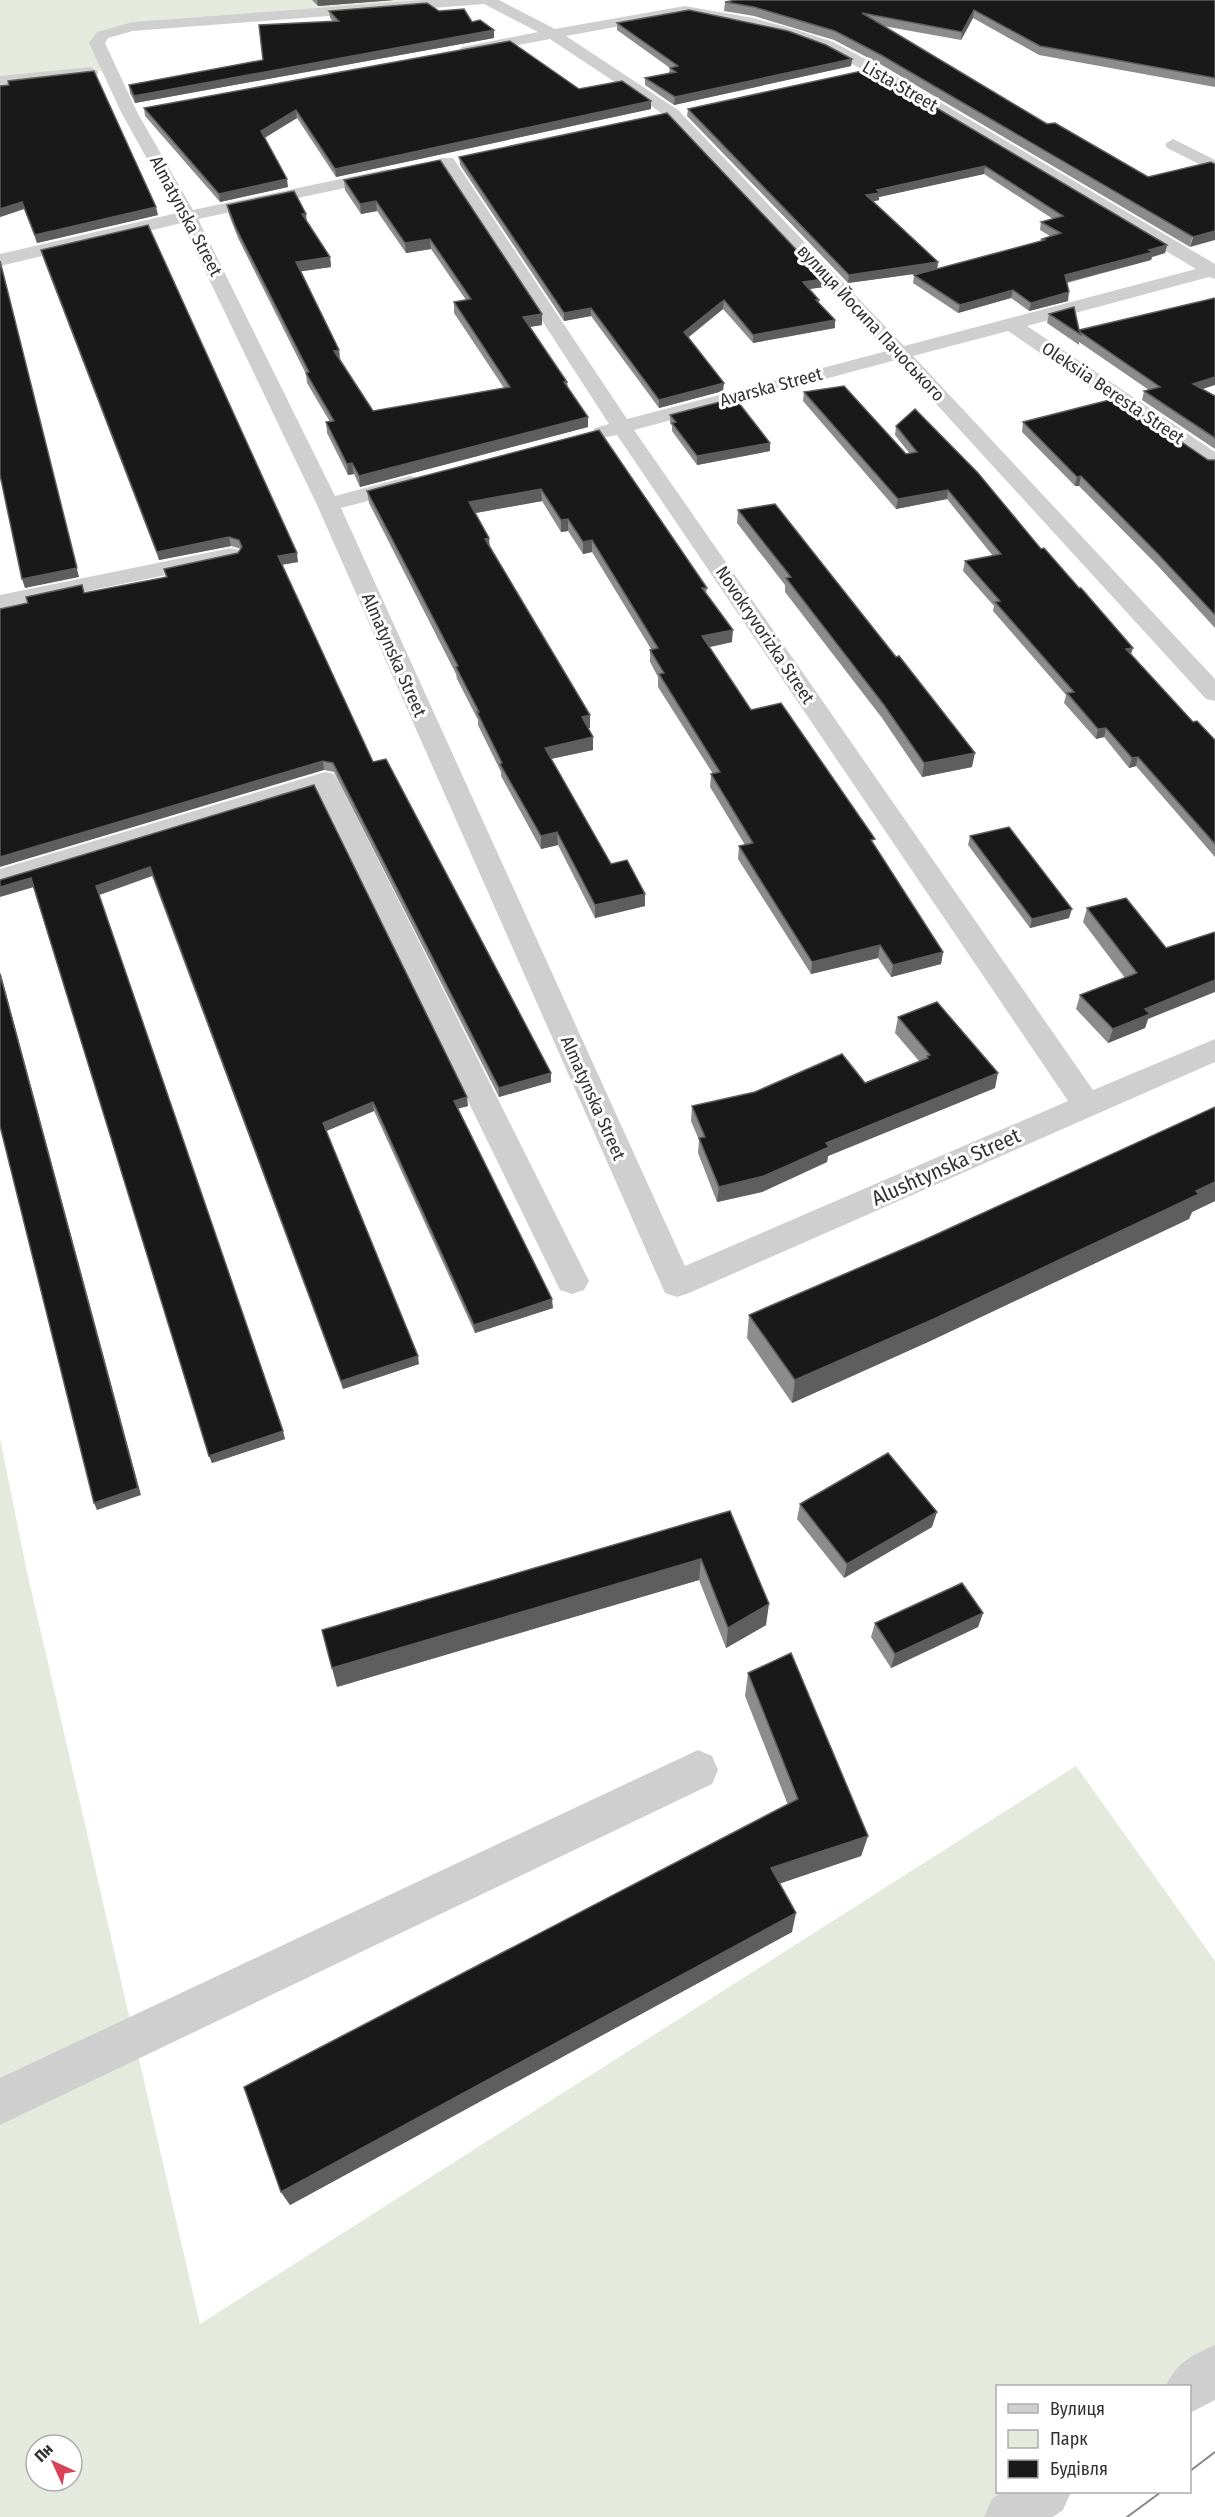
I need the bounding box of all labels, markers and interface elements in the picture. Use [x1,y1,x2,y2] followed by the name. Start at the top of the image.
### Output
[858,56,942,116] street label: Lista Street
[145,152,227,280] street label: Almatynska Street
[793,240,949,406] street label: вулиця Йосипа Пачоського
[1038,337,1189,449] street label: Oleksiia Beresta Street
[717,363,825,411] street label: Avarska Street
[711,562,819,708] street label: Novokryvorizka Street
[357,590,431,720] street label: Almatynska Street
[556,1033,630,1163] street label: Almatynska Street
[868,1123,1025,1211] street label: Alushtynska Street
[996,2385,1191,2493] legend
[1050,2398,1105,2420] text: Вулиця
[1050,2428,1088,2450] text: Парк
[24,2433,84,2493] north arrow
[31,2440,57,2466] text: Пн
[1050,2458,1108,2480] text: Будівля

